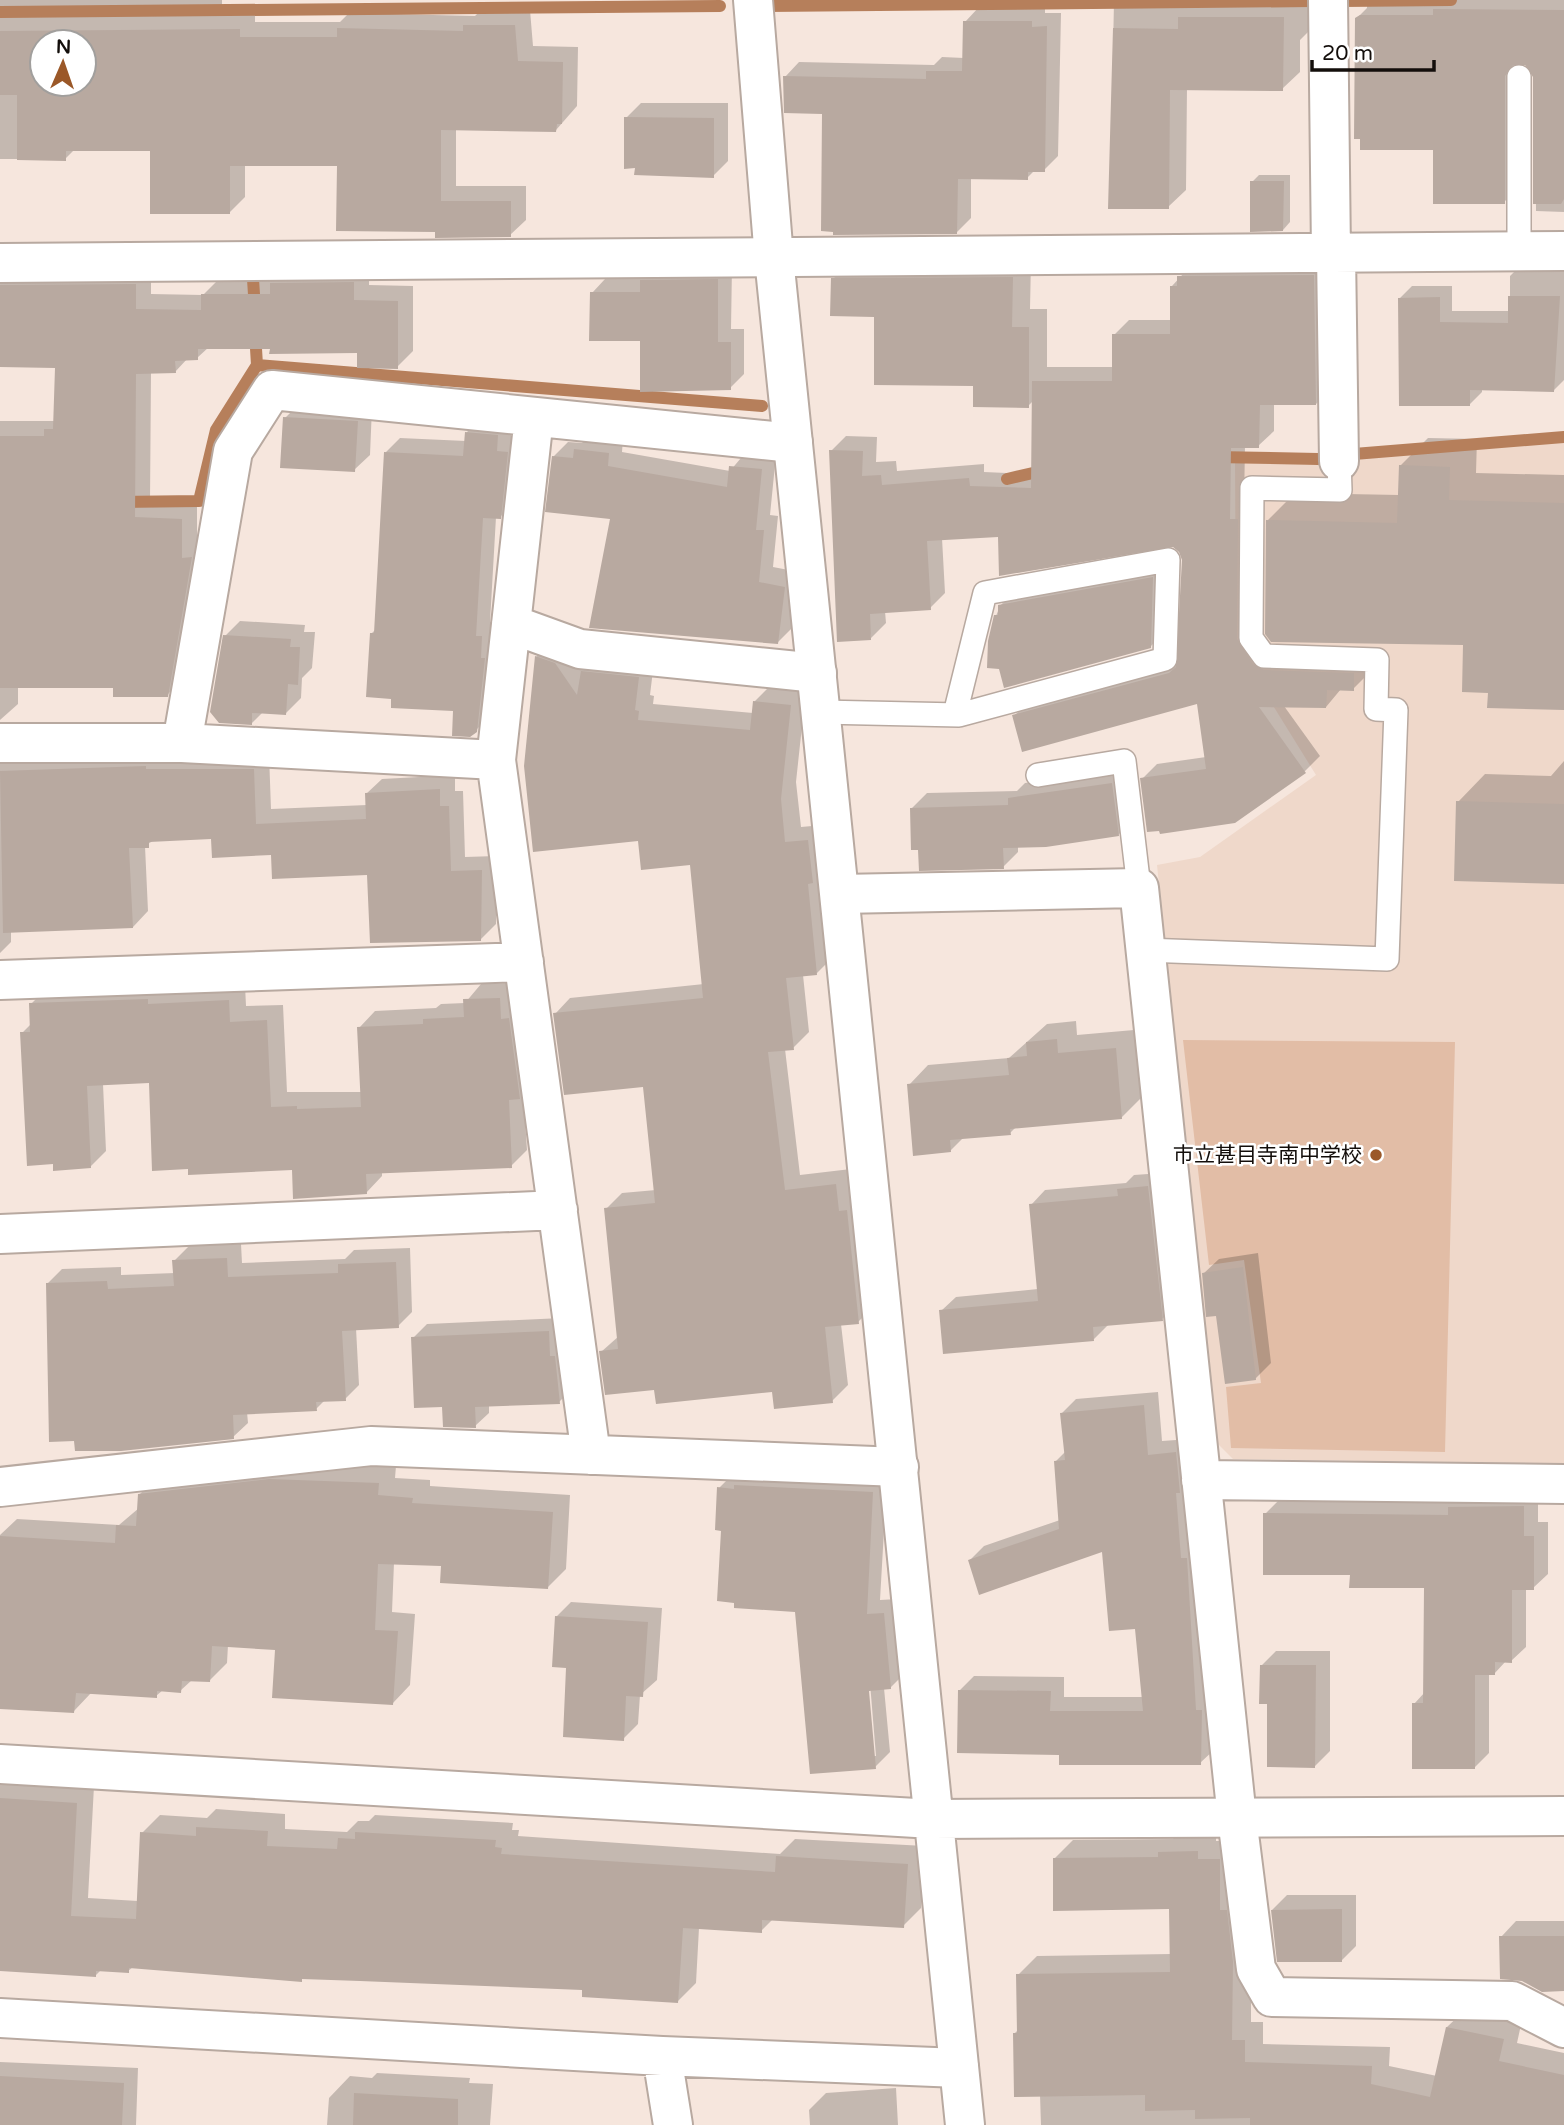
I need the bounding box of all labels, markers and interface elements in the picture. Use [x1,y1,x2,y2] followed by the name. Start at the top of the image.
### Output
[28,28,98,98] north arrow
[1312,28,1434,72] scale bar
[56,36,72,58] text: N
[1322,41,1373,66] text: 20 m
[1173,1143,1362,1168] place label: 市立甚目寺南中学校
[1368,1147,1384,1163] marker: 市立甚目寺南中学校

